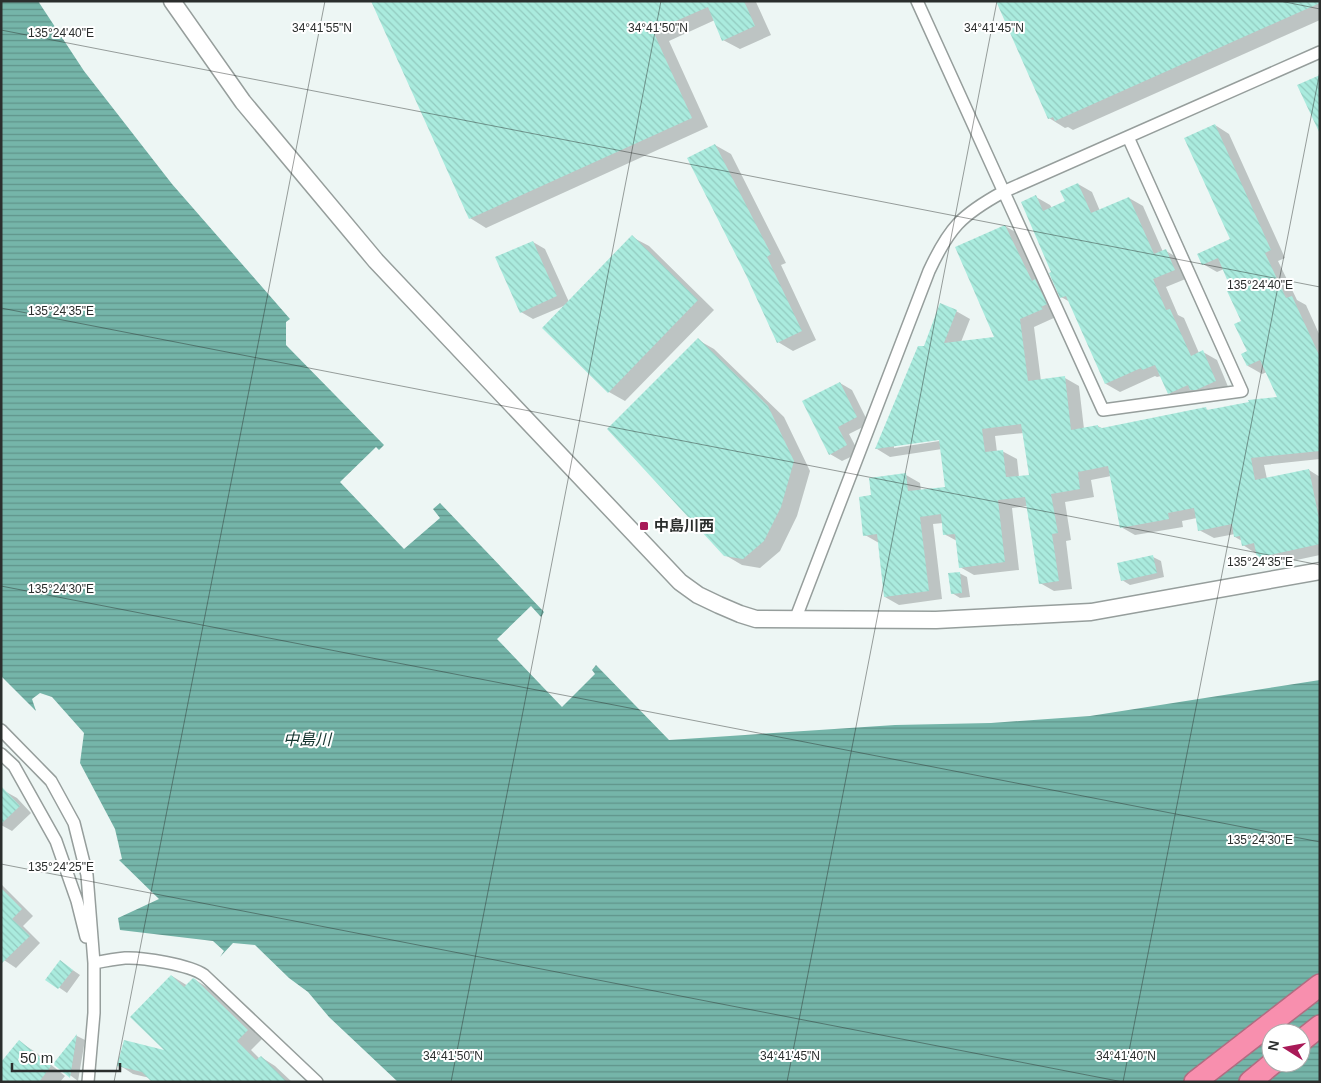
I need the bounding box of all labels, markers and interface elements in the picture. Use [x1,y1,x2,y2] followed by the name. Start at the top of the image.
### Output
[292,21,352,35] text: 34°41'55"N
[628,21,688,35] text: 34°41'50"N
[964,21,1024,35] text: 34°41'45"N
[28,26,94,40] text: 135°24'40"E
[1227,278,1293,292] text: 135°24'40"E
[28,304,94,318] text: 135°24'35"E
[654,517,714,534] place label: 中島川西
[638,520,650,532] marker: 中島川西
[1227,555,1293,569] text: 135°24'35"E
[28,582,94,596] text: 135°24'30"E
[283,731,333,748] water label: 中島川
[1227,833,1293,847] text: 135°24'30"E
[28,860,94,874] text: 135°24'25"E
[1261,1023,1311,1073] north arrow
[1264,1039,1282,1052] text: N
[12,1040,120,1072] scale bar
[20,1049,53,1066] text: 50 m
[423,1049,483,1063] text: 34°41'50"N
[760,1049,820,1063] text: 34°41'45"N
[1096,1049,1156,1063] text: 34°41'40"N

